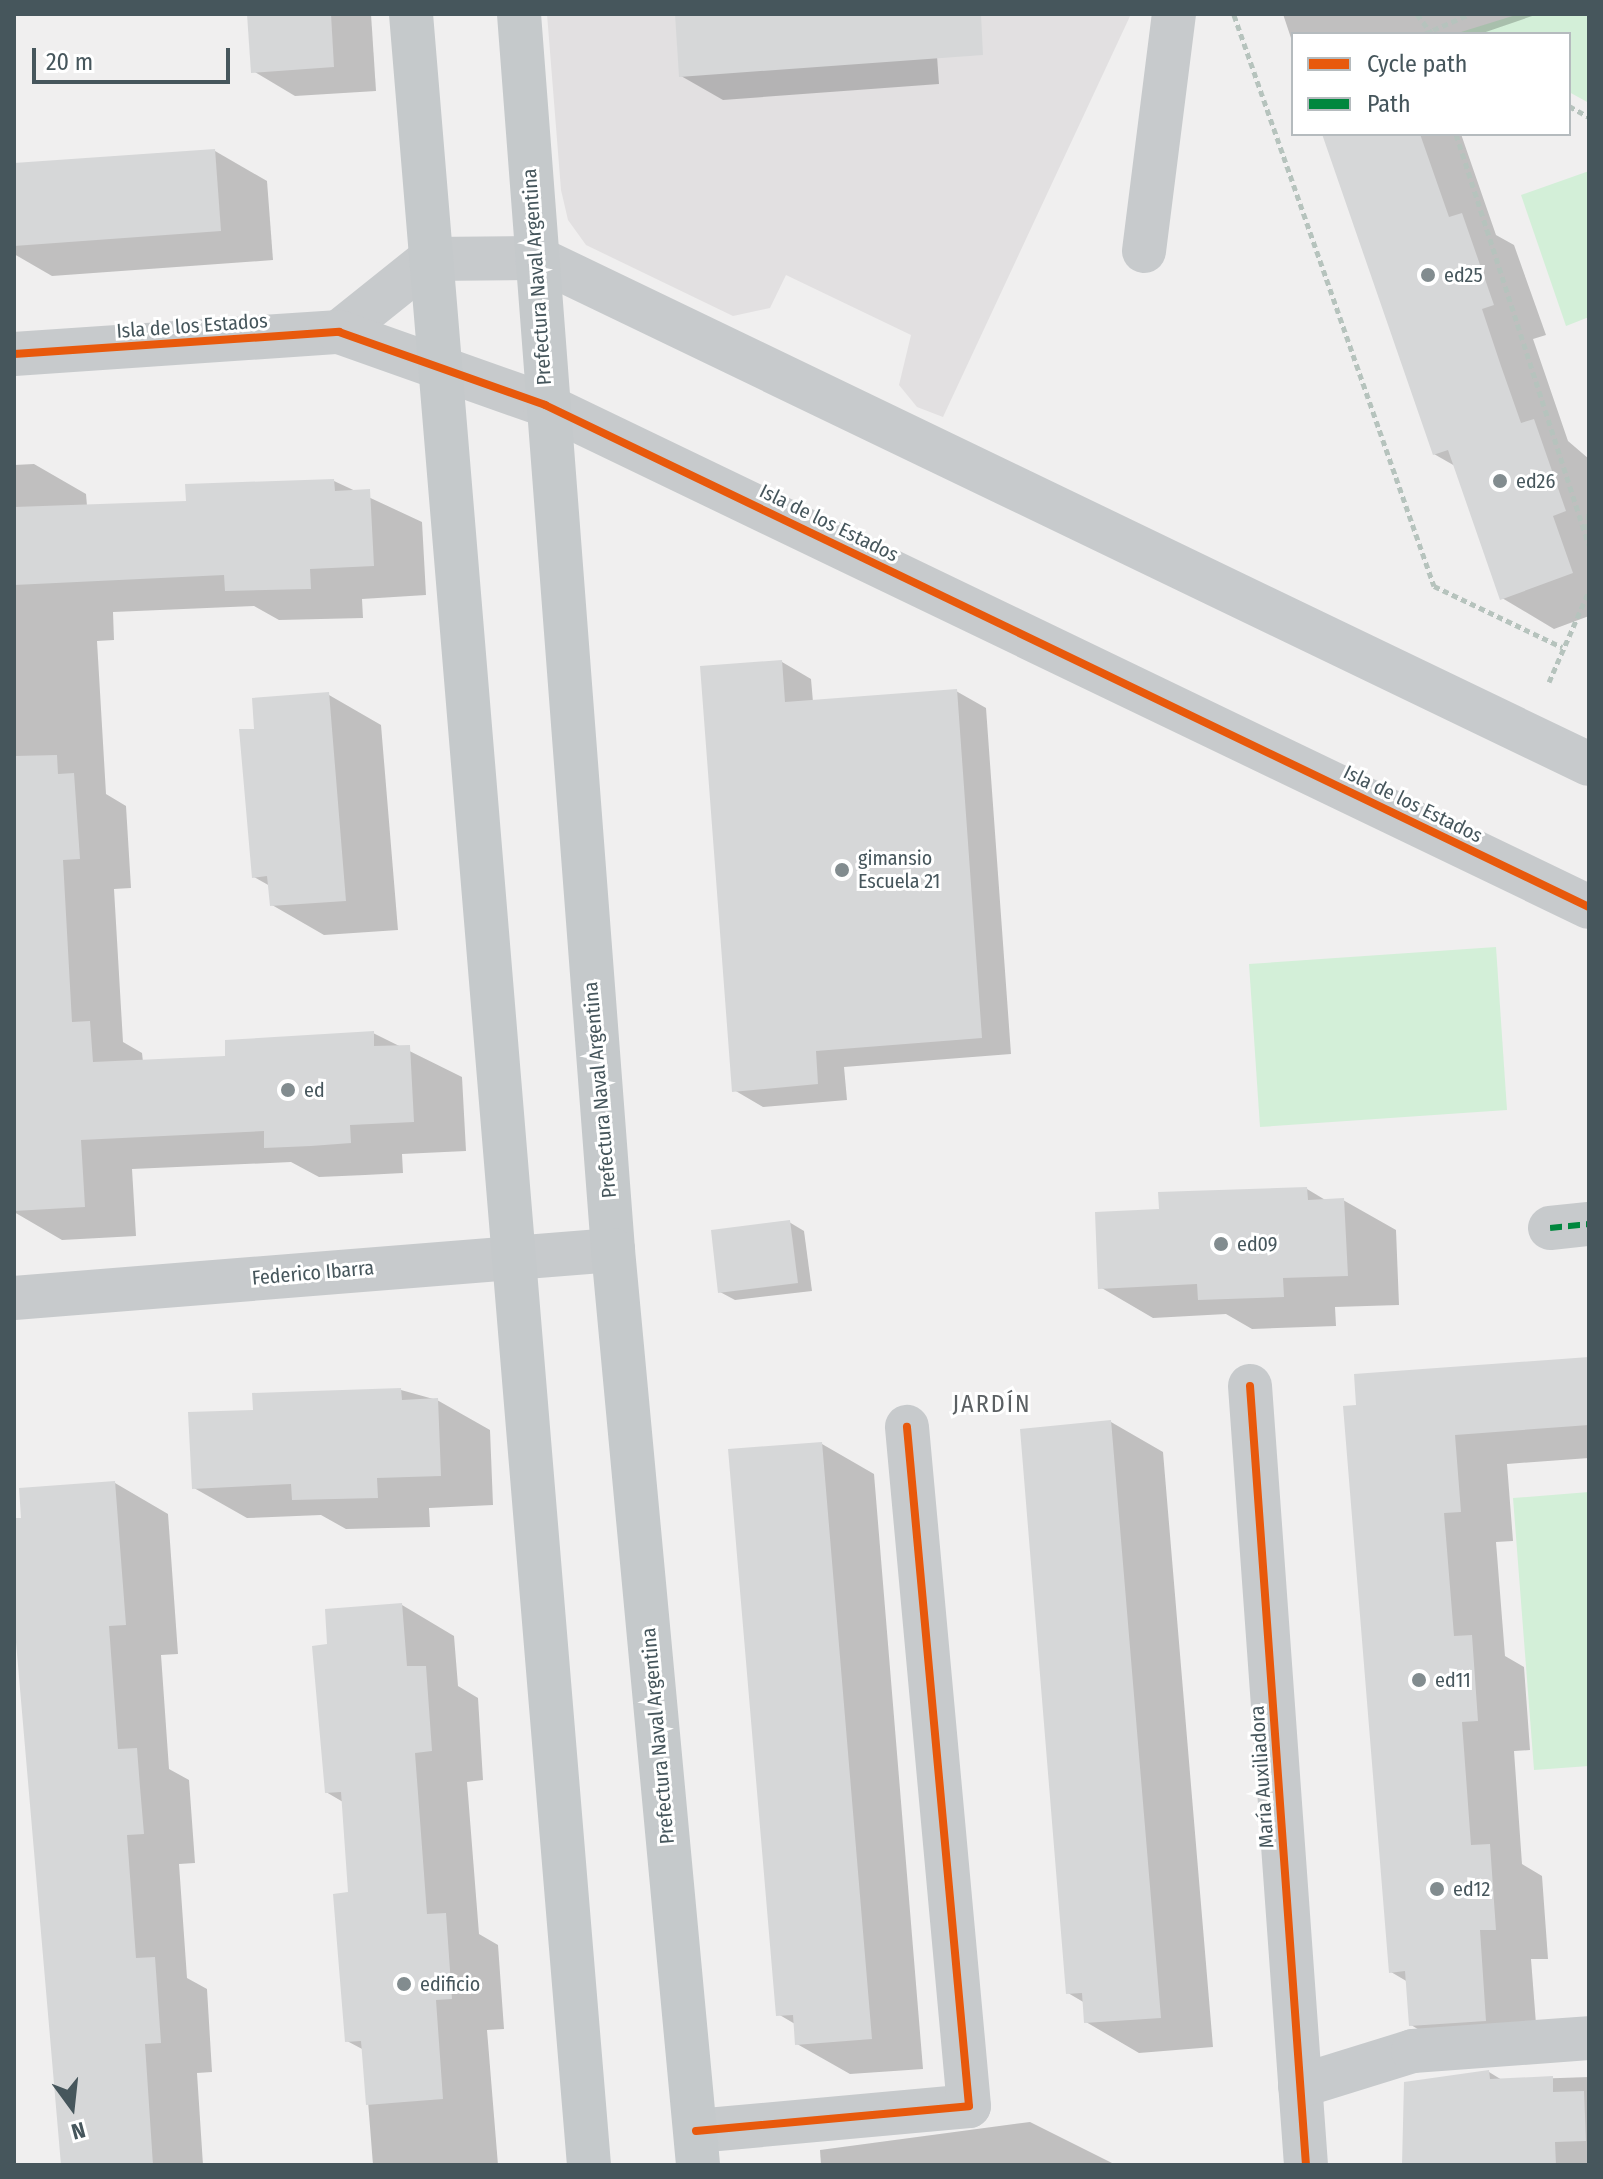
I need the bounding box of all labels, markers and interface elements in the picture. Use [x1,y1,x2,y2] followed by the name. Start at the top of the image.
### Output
[36,32,234,82] scale bar
[1291,32,1571,136] legend
[46,48,93,76] text: 20 m
[1367,50,1467,78] text: Cycle path
[1367,90,1411,118] text: Path
[517,168,557,386] street label: Prefectura Naval Argentina
[1444,263,1483,287] place label: ed25
[1419,266,1437,284] marker: ed25
[116,309,268,343] street label: Isla de los Estados
[1516,469,1555,493] place label: ed26
[1491,472,1509,490] marker: ed26
[756,479,902,567] street label: Isla de los Estados
[1340,760,1486,848] street label: Isla de los Estados
[858,846,940,893] place label: gimansio Escuela 21
[833,861,851,879] marker: gimansio Escuela 21
[579,981,621,1199] street label: Prefectura Naval Argentina
[304,1078,325,1102] place label: ed
[279,1081,297,1099] marker: ed
[1237,1232,1278,1256] place label: ed09
[1212,1235,1230,1253] marker: ed09
[251,1256,375,1290] street label: Federico Ibarra
[952,1391,1032,1419] district label: JARDÍN
[637,1627,679,1845] street label: Prefectura Naval Argentina
[1435,1668,1471,1692] place label: ed11
[1410,1671,1428,1689] marker: ed11
[1245,1705,1279,1849] street label: María Auxiliadora
[1453,1877,1490,1901] place label: ed12
[1428,1880,1446,1898] marker: ed12
[420,1972,480,1996] place label: edificio
[395,1975,413,1993] marker: edificio
[32,2067,112,2147] north arrow
[68,2116,88,2145] text: N

